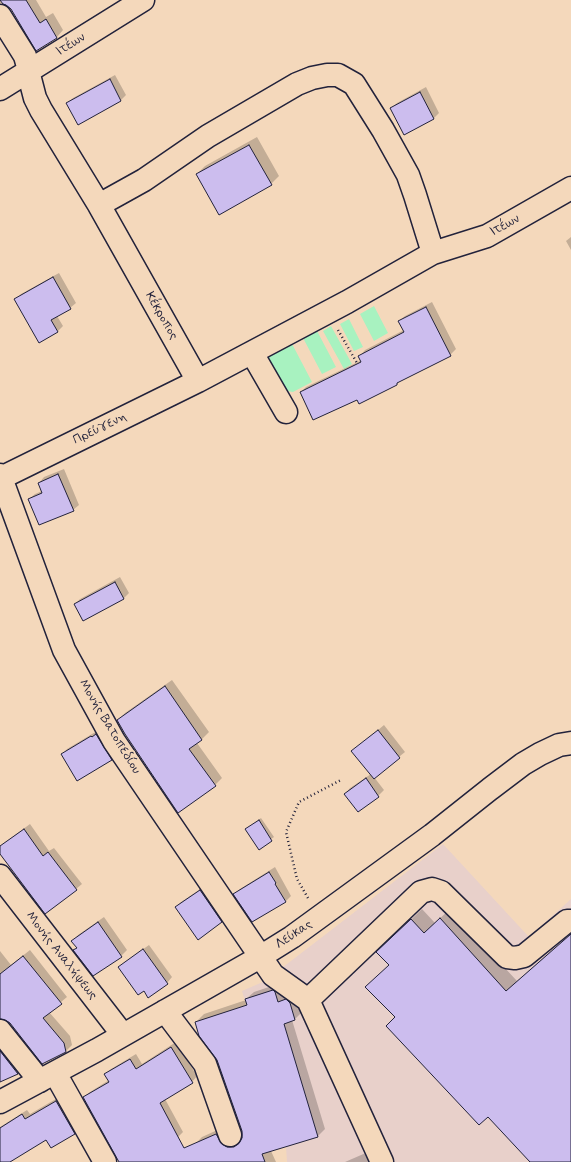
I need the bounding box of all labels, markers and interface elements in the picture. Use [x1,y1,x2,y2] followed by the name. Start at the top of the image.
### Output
[53,30,89,60] street label: Ιτέων
[487,211,523,241] street label: Ιτέων
[141,289,181,343] street label: Κέκροπος
[71,409,129,449] street label: Πρεύγενη
[75,677,143,777] street label: Μονής Βατοπεδίου
[22,909,100,1003] street label: Μονής Αναλήψεως
[272,917,316,953] street label: Λεύκας

